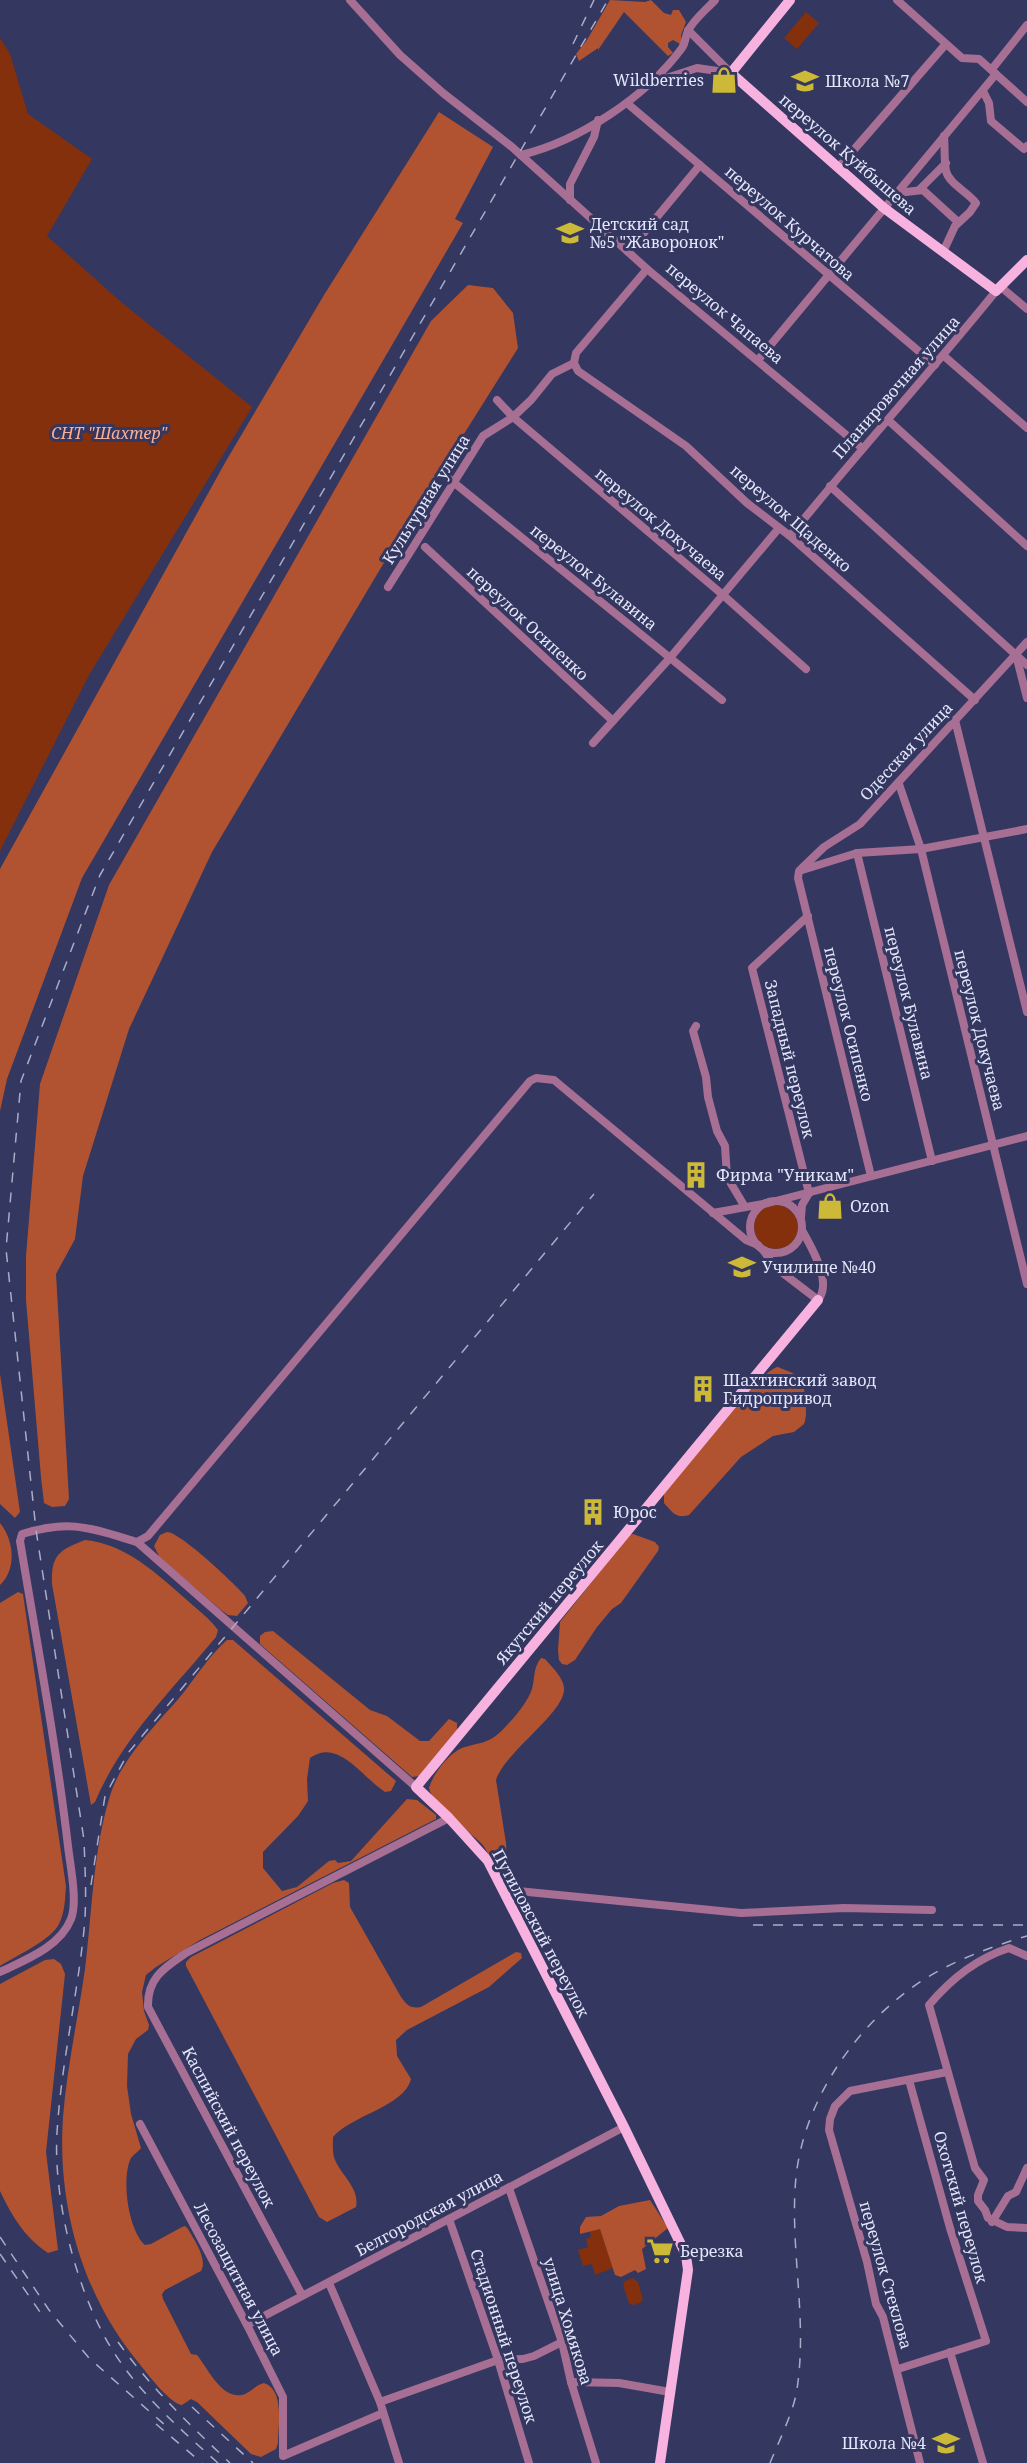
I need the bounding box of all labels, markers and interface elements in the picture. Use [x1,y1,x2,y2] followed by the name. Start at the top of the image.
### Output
[709,65,739,95] shop icon: Wildberries
[790,66,820,96] school or university icon: Школа №7
[613,69,704,91] place label: Wildberries
[825,70,909,92] place label: Школа №7
[775,88,921,220] street label: переулок Куйбышева
[720,161,860,285] street label: переулок Курчатова
[590,213,724,253] place label: Детский сад №5 "Жаворонок"
[555,218,585,248] school or university icon: Детский сад №5 "Жаворонок"
[662,257,788,369] street label: переулок Чапаева
[828,311,964,463] street label: Планировочная улица
[51,422,169,444] park label: СНТ "Шахтер"
[377,430,475,568] street label: Культурная улица
[726,459,856,577] street label: переулок Щаденко
[591,462,731,586] street label: переулок Докучаева
[526,519,662,635] street label: переулок Булавина
[462,561,594,685] street label: переулок Осипенко
[855,697,957,805] street label: Одесская улица
[879,924,939,1082] street label: переулок Булавина
[819,944,879,1104] street label: переулок Осипенко
[949,947,1011,1113] street label: переулок Докучаева
[760,978,820,1141] street label: Западный переулок
[681,1160,711,1190] building icon: Фирма "Уникам"
[716,1164,854,1186] place label: Фирма "Уникам"
[815,1191,845,1221] shop icon: Ozon
[850,1195,890,1217] place label: Ozon
[727,1252,757,1282] school or university icon: Училище №40
[762,1256,876,1278] place label: Училище №40
[723,1369,876,1409] place label: Шахтинский завод Гидропривод
[688,1374,718,1404] building icon: Шахтинский завод Гидропривод
[578,1497,608,1527] building icon: Юрос
[613,1501,657,1523] place label: Юрос
[490,1535,608,1670] street label: Якутский переулок
[487,1845,595,2021] street label: Путиловский переулок
[177,2043,281,2212] street label: Каспийский переулок
[929,2128,993,2286] street label: Охотский переулок
[352,2165,506,2261] street label: Белгородская улица
[189,2198,289,2360] street label: Лесозащитная улица
[854,2198,918,2352] street label: переулок Стеклова
[645,2236,675,2266] supermarket icon: Березка
[680,2240,744,2262] place label: Березка
[465,2246,543,2427] street label: Стадионный переулок
[538,2254,598,2388] street label: улица Хомякова
[931,2428,961,2458] school or university icon: Школа №4
[842,2432,926,2454] place label: Школа №4

